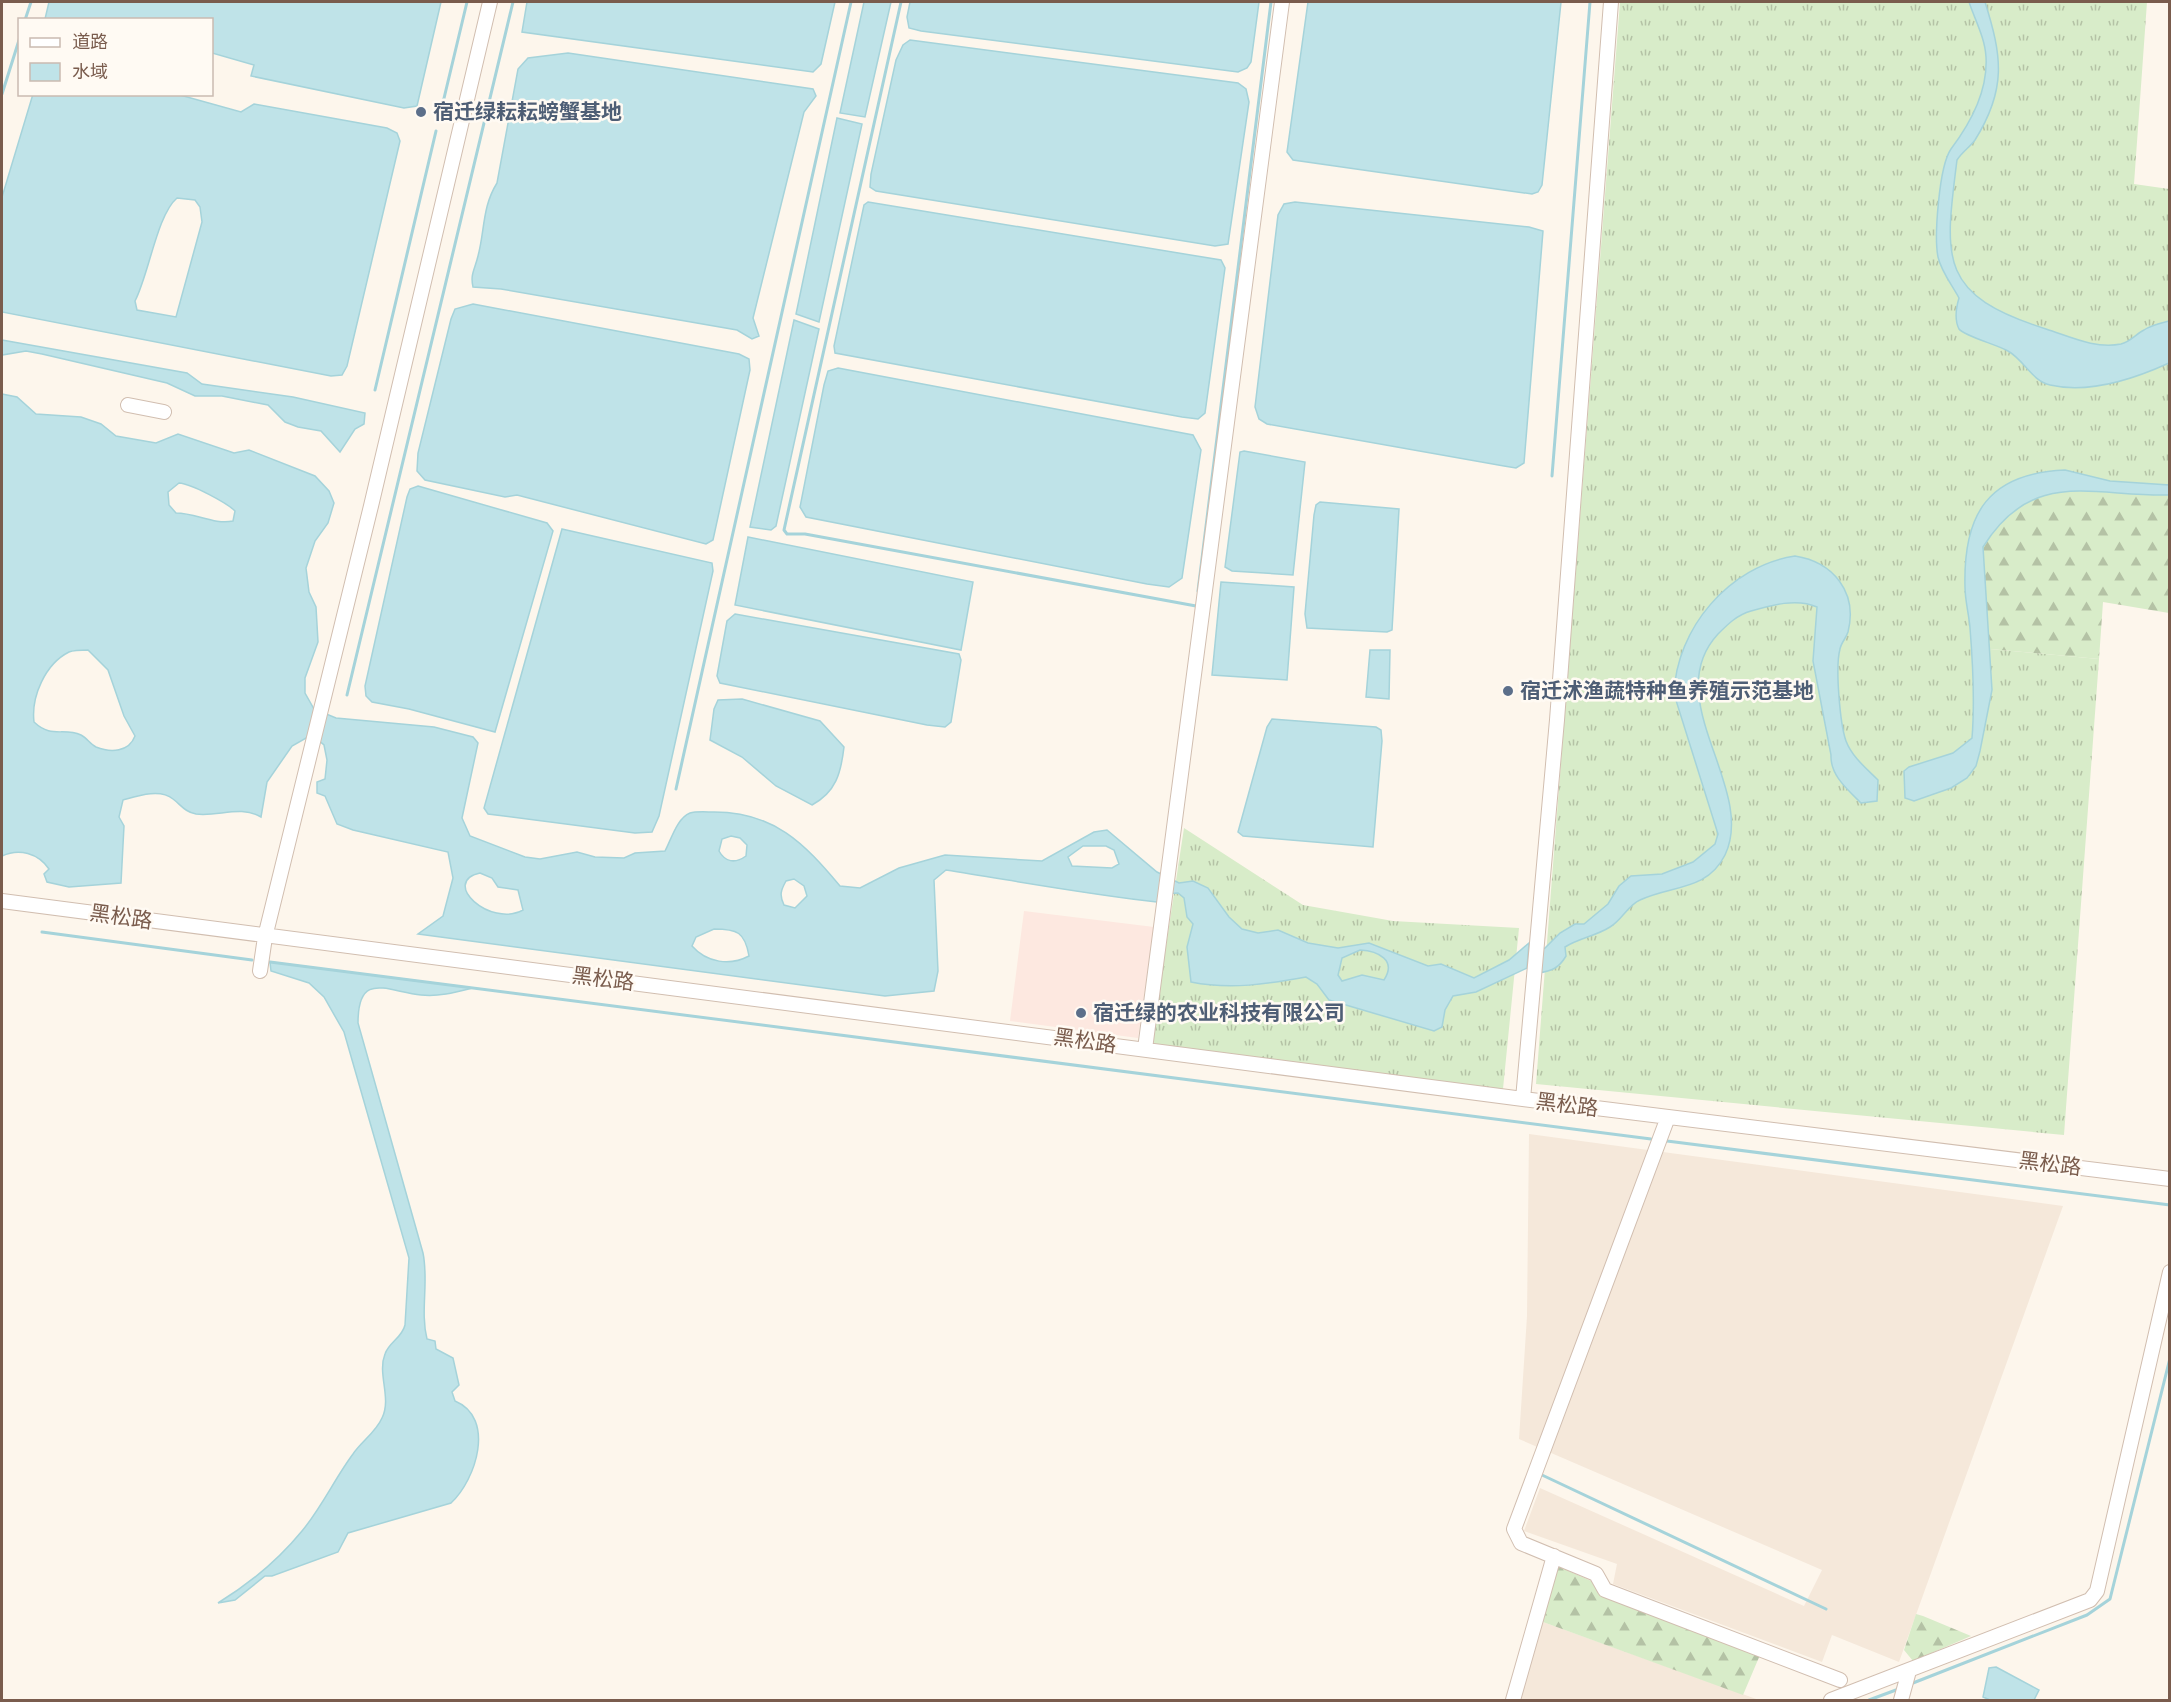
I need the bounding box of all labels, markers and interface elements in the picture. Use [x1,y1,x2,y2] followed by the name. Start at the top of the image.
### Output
[18,18,213,96] legend
[72,31,108,53] text: 道路
[72,61,108,83] text: 水域
[433,99,622,125] place label: 宿迁绿耘耘螃蟹基地
[414,105,428,119] marker: 宿迁绿耘耘螃蟹基地
[1520,678,1814,704] place label: 宿迁沭渔蔬特种鱼养殖示范基地
[1501,684,1515,698] marker: 宿迁沭渔蔬特种鱼养殖示范基地
[88,900,154,934] street label: 黑松路
[570,962,636,996] street label: 黑松路
[1093,1000,1345,1026] place label: 宿迁绿的农业科技有限公司
[1074,1006,1088,1020] marker: 宿迁绿的农业科技有限公司
[1052,1024,1118,1058] street label: 黑松路
[1534,1088,1600,1122] street label: 黑松路
[2017,1147,2083,1181] street label: 黑松路

